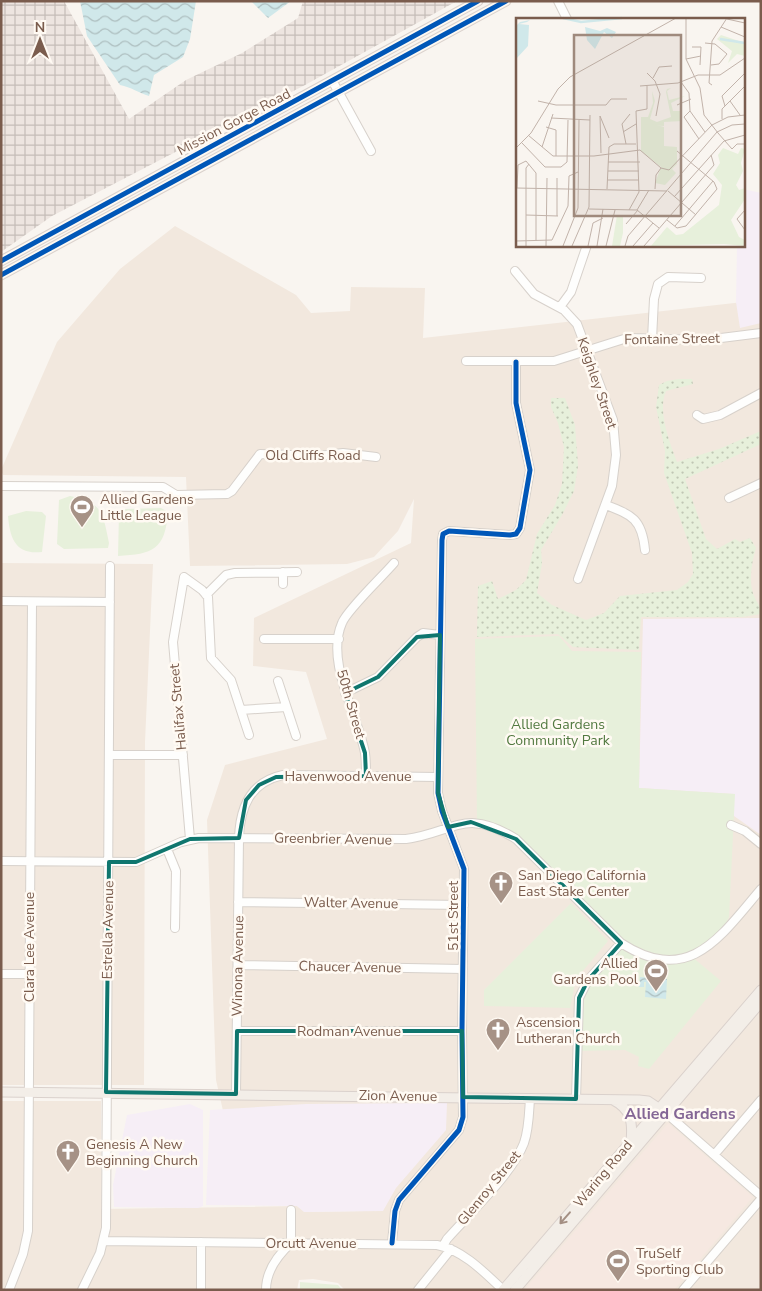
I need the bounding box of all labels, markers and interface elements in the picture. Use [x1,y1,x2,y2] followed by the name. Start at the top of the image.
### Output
[15,15,65,65] north arrow
[35,18,45,37] text: N
[516,18,744,246] inset map
[174,84,294,160] street label: Mission Gorge Road
[624,329,720,349] street label: Fontaine Street
[572,335,622,432] street label: Keighley Street
[265,446,361,465] street label: Old Cliffs Road
[100,490,194,525] place label: Allied Gardens Little League
[69,494,95,528] sports icon: Allied Gardens Little League
[165,663,191,751] street label: Halifax Street
[332,667,370,741] street label: 50th Street
[506,715,611,750] park label: Allied Gardens Community Park
[284,767,412,786] street label: Havenwood Avenue
[274,828,392,850] street label: Greenbrier Avenue
[518,866,646,901] place label: San Diego California East Stake Center
[488,870,514,904] church icon: San Diego California East Stake Center
[98,880,118,980] street label: Estrella Avenue
[444,881,463,951] street label: 51st Street
[20,892,39,1002] street label: Clara Lee Avenue
[304,893,398,913] street label: Walter Avenue
[228,915,248,1017] street label: Winona Avenue
[553,954,639,989] place label: Allied Gardens Pool
[298,957,402,977] street label: Chaucer Avenue
[643,958,669,992] sports icon: Allied Gardens Pool
[516,1013,620,1048] place label: Ascension Lutheran Church
[485,1017,511,1051] church icon: Ascension Lutheran Church
[297,1022,401,1041] street label: Rodman Avenue
[359,1086,437,1106] street label: Zion Avenue
[625,1103,736,1125] district label: Allied Gardens
[86,1135,198,1170] place label: Genesis A New Beginning Church
[569,1136,637,1212] street label: Waring Road
[55,1139,81,1173] church icon: Genesis A New Beginning Church
[453,1146,525,1229] street label: Glenroy Street
[559,1212,571,1225] one-way arrow
[266,1234,356,1253] street label: Orcutt Avenue
[636,1244,723,1279] place label: TruSelf Sporting Club
[605,1248,631,1282] sports icon: TruSelf Sporting Club

